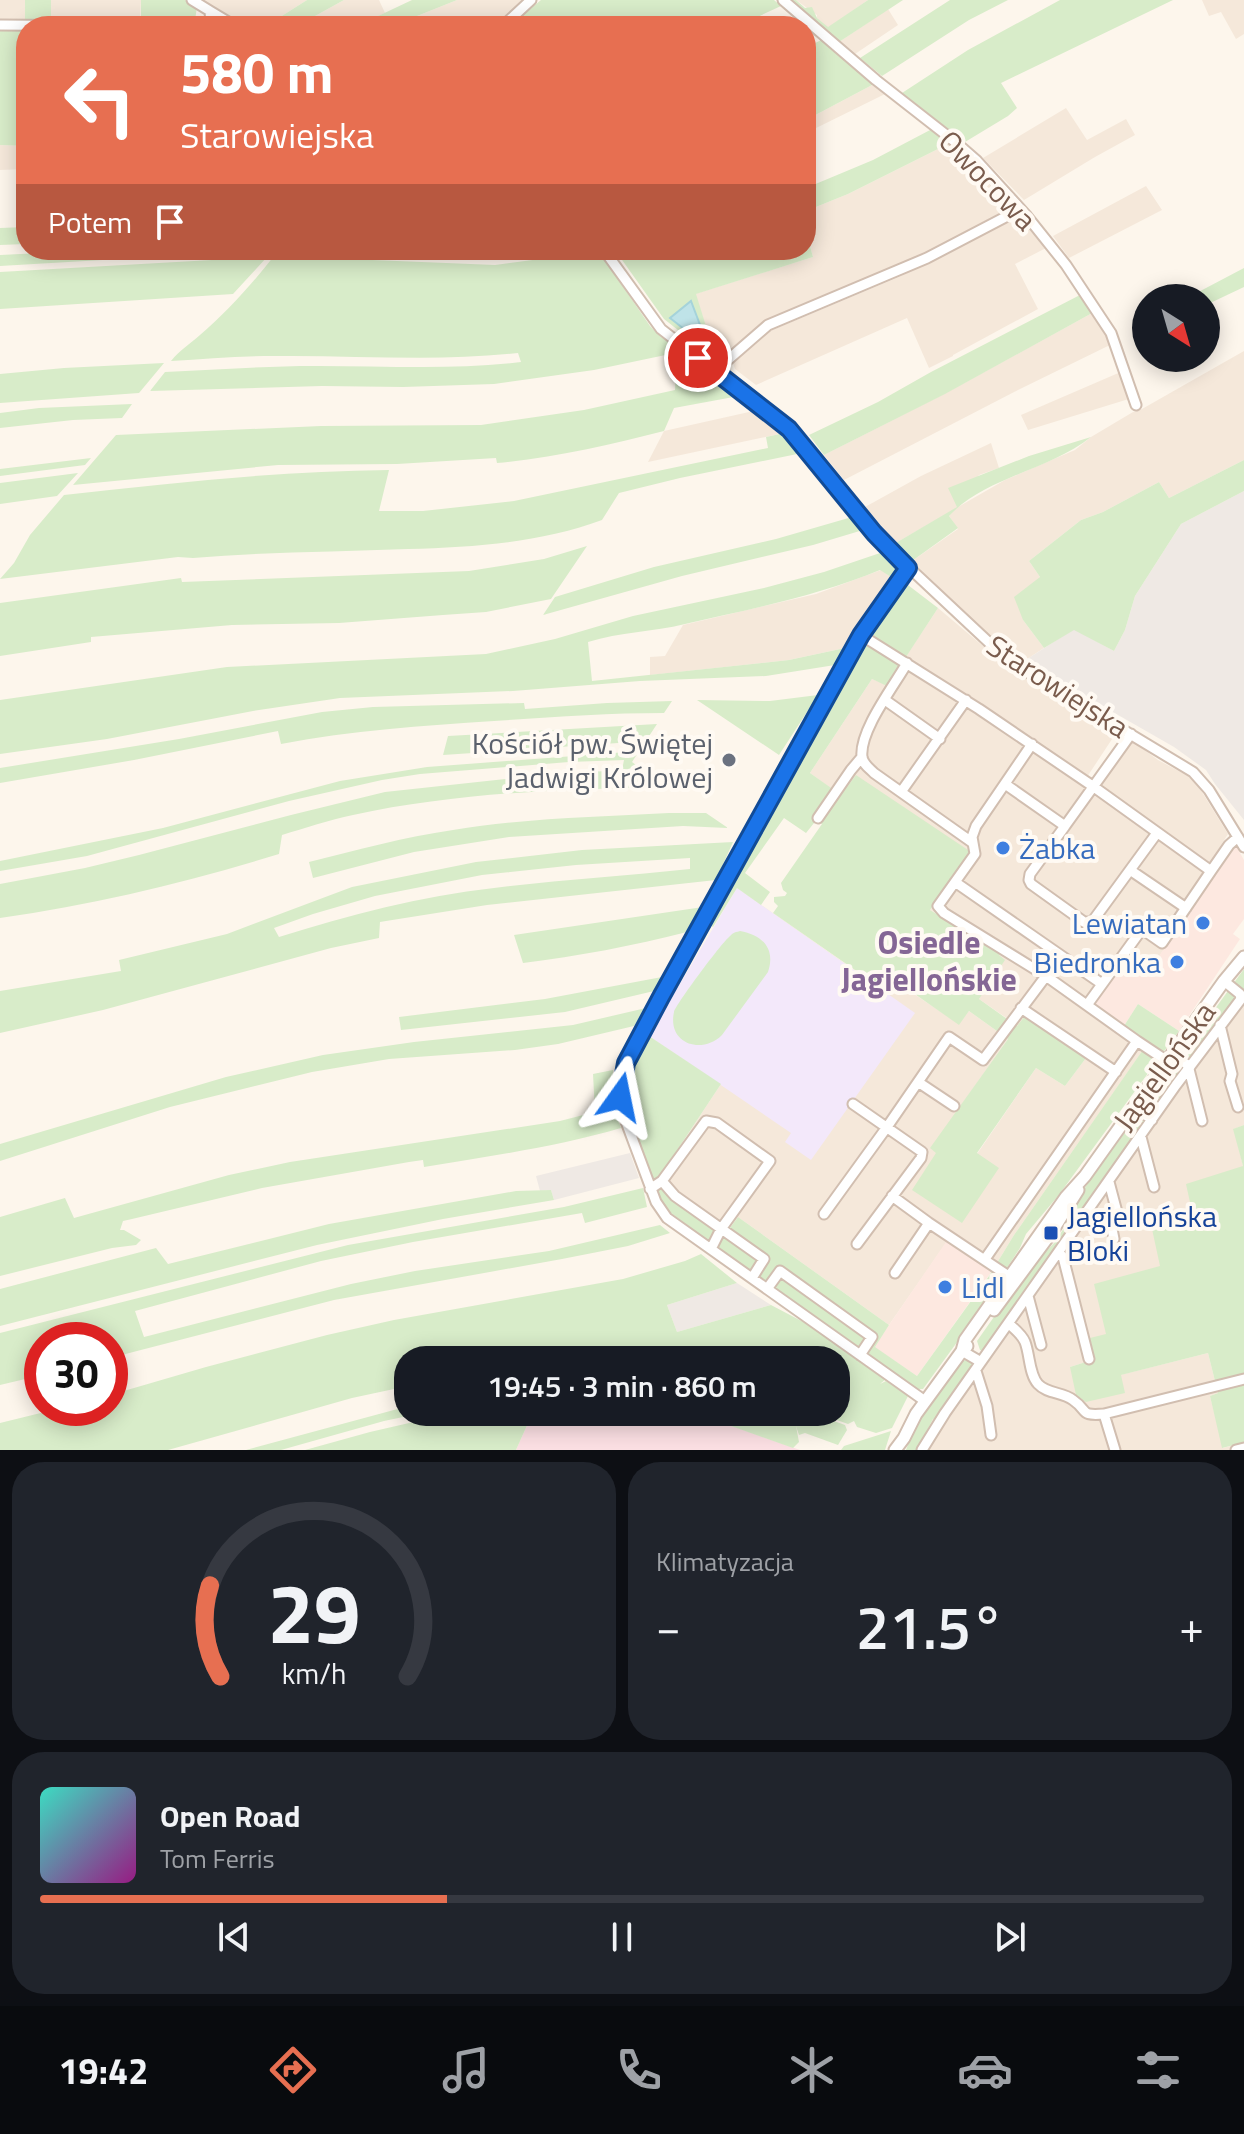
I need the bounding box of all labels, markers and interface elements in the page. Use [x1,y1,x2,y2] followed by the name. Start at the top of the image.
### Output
[180,30,333,115] text: 580 m
[48,48,152,152] icon: left
[180,107,374,162] text: Starowiejska
[928,119,1048,241] street label: Owocowa
[48,199,132,245] text: Potem
[148,200,192,244] icon: arrive
[1132,284,1220,372] north arrow
[1132,284,1220,372] map controls
[664,324,732,392] pin
[676,336,720,380] icon: arrive
[978,623,1138,749] street label: Starowiejska
[472,720,713,800] place label: Kościół pw. Świętej Jadwigi Królowej
[720,751,738,769] marker: Kościół pw. Świętej Jadwigi Królowej
[1019,825,1095,871] place label: Żabka
[994,839,1012,857] marker: Żabka
[1072,900,1187,946] place label: Lewiatan
[1194,914,1212,932] marker: Lewiatan
[841,918,1017,1003] district label: Osiedle Jagiellońskie
[1034,939,1161,985] place label: Biedronka
[1168,953,1186,971] marker: Biedronka
[1101,992,1227,1140] street label: Jagiellońska
[578,1055,662,1139] position arrow
[1067,1193,1217,1273] place label: Jagiellońska Bloki
[1042,1224,1060,1242] marker: Jagiellońska Bloki
[961,1264,1005,1310] place label: Lidl
[936,1278,954,1296] marker: Lidl
[24,1322,128,1426] speed limit sign: 30
[487,1363,757,1409] text: 19:45 · 3 min · 860 m
[656,1542,794,1581] text: Klimatyzacja
[267,1549,361,1675] text: 29
[856,1581,1004,1672] text: 21.5°
[656,1593,681,1660] text: −
[1179,1593,1204,1660] text: +
[282,1652,346,1695] text: km/h
[160,1793,301,1839] text: Open Road
[160,1839,275,1878] text: Tom Ferris
[212,1915,256,1959] icon: previous
[600,1915,644,1959] icon: pause
[988,1915,1032,1959] icon: next
[265,2042,321,2098] icon: directions
[438,2042,494,2098] icon: music
[611,2042,667,2098] icon: phone
[784,2042,840,2098] icon: climate
[957,2042,1013,2098] icon: car
[1130,2042,1186,2098] icon: filters
[58,2043,148,2098] text: 19:42

